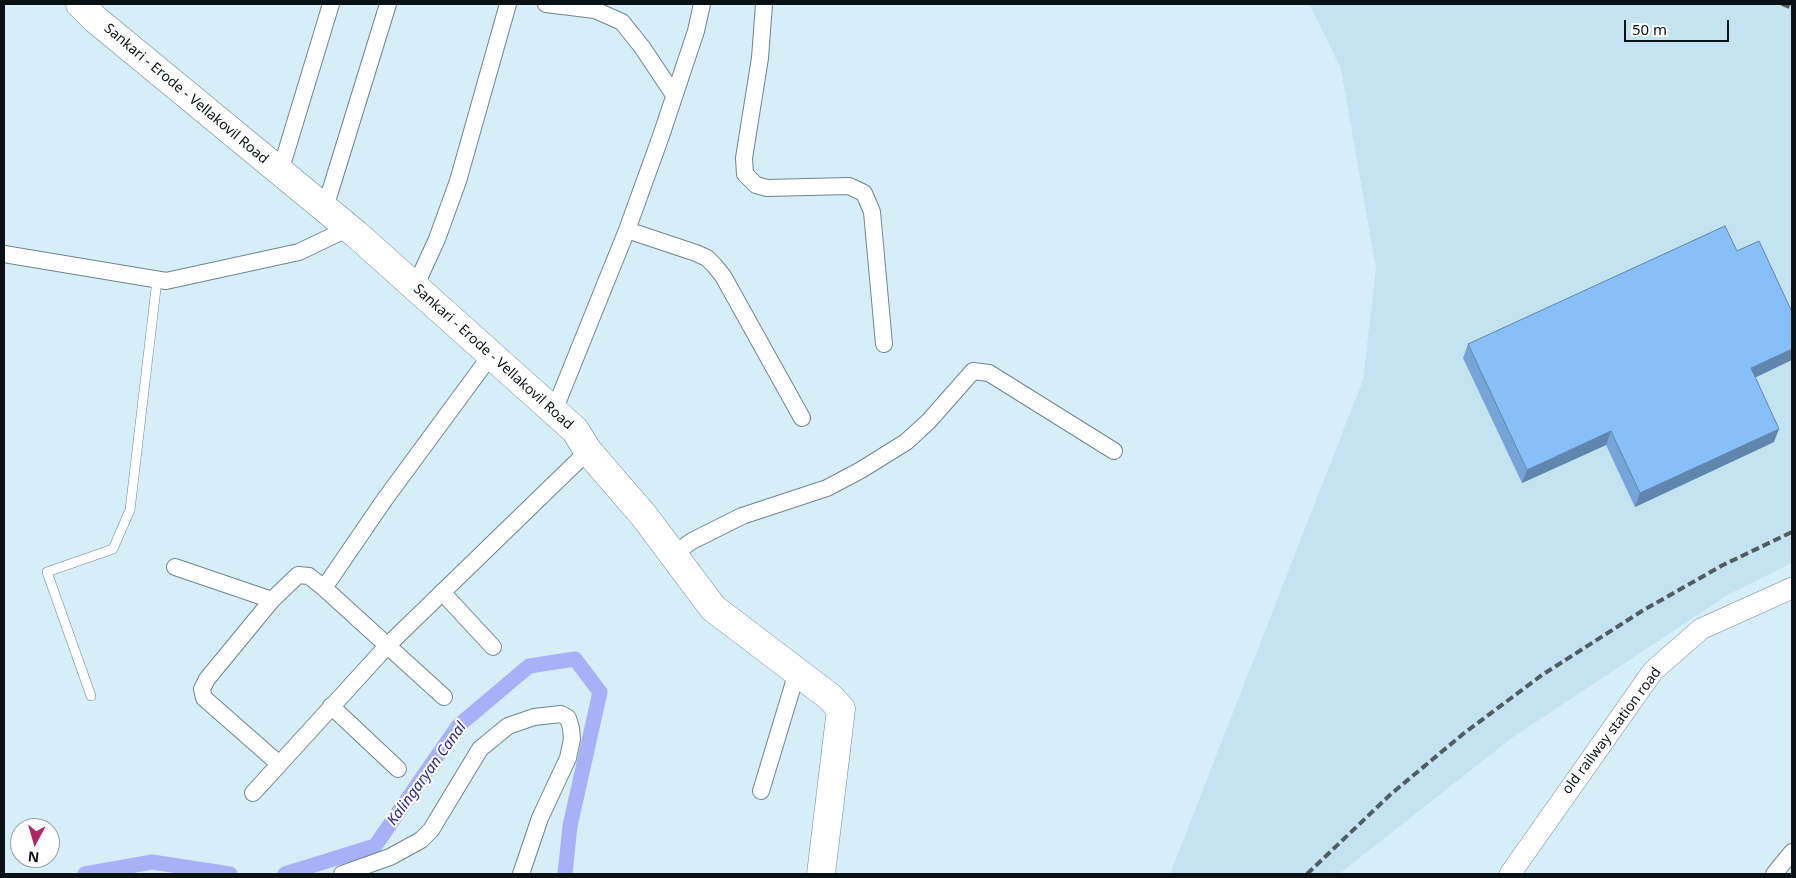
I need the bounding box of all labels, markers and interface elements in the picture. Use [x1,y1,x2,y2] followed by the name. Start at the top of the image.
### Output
[1626,10,1731,42] scale bar
[1632,19,1667,39] text: 50 m
[100,20,272,168] street label: Sankari - Erode - Vellakovil Road
[410,281,576,433] street label: Sankari - Erode - Vellakovil Road
[1559,664,1665,798] street label: old railway station road
[384,719,470,829] water label: Kalingaryan Canal
[10,818,60,868] north arrow
[27,847,40,867] text: N

